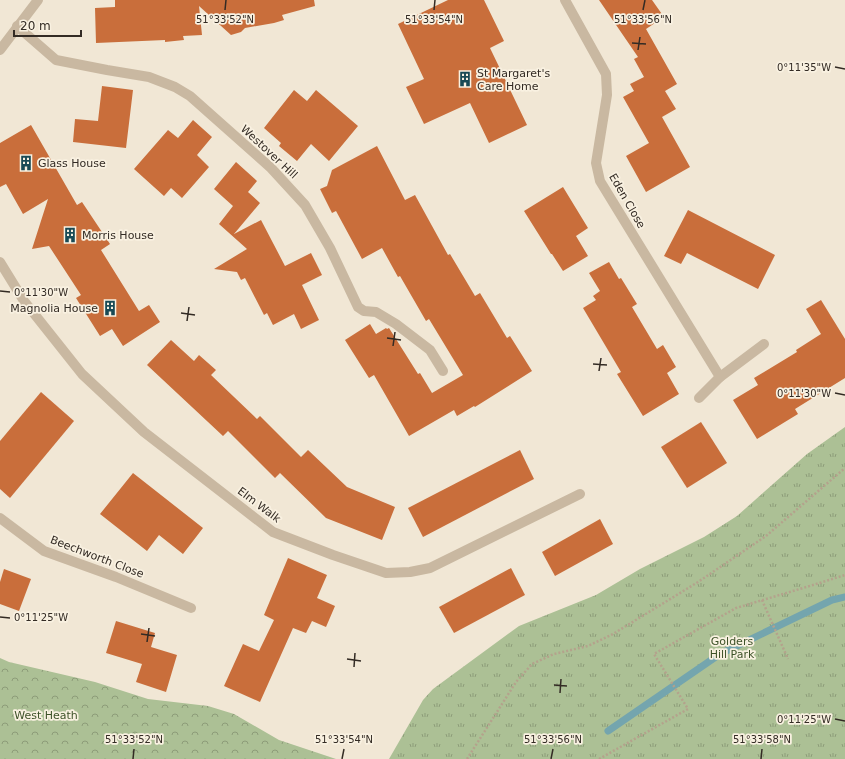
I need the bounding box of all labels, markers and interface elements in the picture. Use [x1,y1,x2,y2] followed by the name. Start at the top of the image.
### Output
[14,12,81,38] scale bar
[196,14,254,25] text: 51°33'52"N
[405,14,463,25] text: 51°33'54"N
[614,14,672,25] text: 51°33'56"N
[20,19,51,33] text: 20 m
[777,62,831,73] text: 0°11'35"W
[477,67,550,93] place label: St Margaret's Care Home
[456,70,474,88] building icon: St Margaret's Care Home
[238,123,300,181] street label: Westover Hill
[17,154,35,172] building icon: Glass House
[38,157,106,170] place label: Glass House
[606,171,648,231] street label: Eden Close
[61,226,79,244] building icon: Morris House
[82,229,154,242] place label: Morris House
[14,287,68,298] text: 0°11'30"W
[101,299,119,317] building icon: Magnolia House
[10,302,98,315] place label: Magnolia House
[777,388,831,399] text: 0°11'30"W
[235,485,284,526] street label: Elm Walk
[48,533,146,581] street label: Beechworth Close
[14,612,68,623] text: 0°11'25"W
[710,635,755,661] park label: Golders Hill Park
[14,709,78,722] park label: West Heath
[777,714,831,725] text: 0°11'25"W
[105,734,163,745] text: 51°33'52"N
[315,734,373,745] text: 51°33'54"N
[524,734,582,745] text: 51°33'56"N
[733,734,791,745] text: 51°33'58"N

